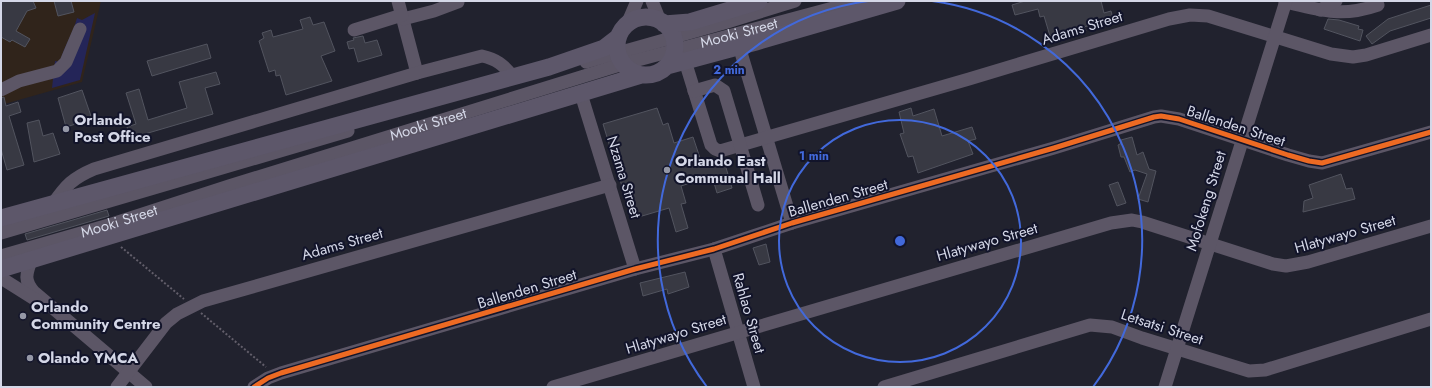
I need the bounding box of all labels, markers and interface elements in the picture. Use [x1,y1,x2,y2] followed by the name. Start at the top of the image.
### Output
[1039,5,1126,51] street label: Adams Street
[698,12,781,54] street label: Mooki Street
[713,61,745,79] text: 2 min
[1184,100,1289,152] street label: Ballenden Street
[387,102,470,147] street label: Mooki Street
[74,109,151,148] place label: Orlando Post Office
[61,124,71,134] marker: Orlando Post Office
[601,133,647,221] street label: Nzama Street
[799,147,829,165] text: 1 min
[1180,148,1232,254] street label: Mofokeng Street
[675,150,781,189] place label: Orlando East Communal Hall
[662,165,672,175] marker: Orlando East Communal Hall
[786,173,891,223] street label: Ballenden Street
[78,199,161,244] street label: Mooki Street
[1292,209,1399,259] street label: Hlatywayo Street
[934,217,1041,267] street label: Hlatywayo Street
[299,222,386,266] street label: Adams Street
[893,234,907,248] centre of rings
[475,263,580,315] street label: Ballenden Street
[727,270,771,356] street label: Rahlao Street
[31,296,161,335] place label: Orlando Community Centre
[1118,303,1206,351] street label: Letsatsi Street
[623,308,729,360] street label: Hlatywayo Street
[18,311,28,321] marker: Orlando Community Centre
[38,347,139,369] place label: Olando YMCA
[25,353,35,363] marker: Olando YMCA

